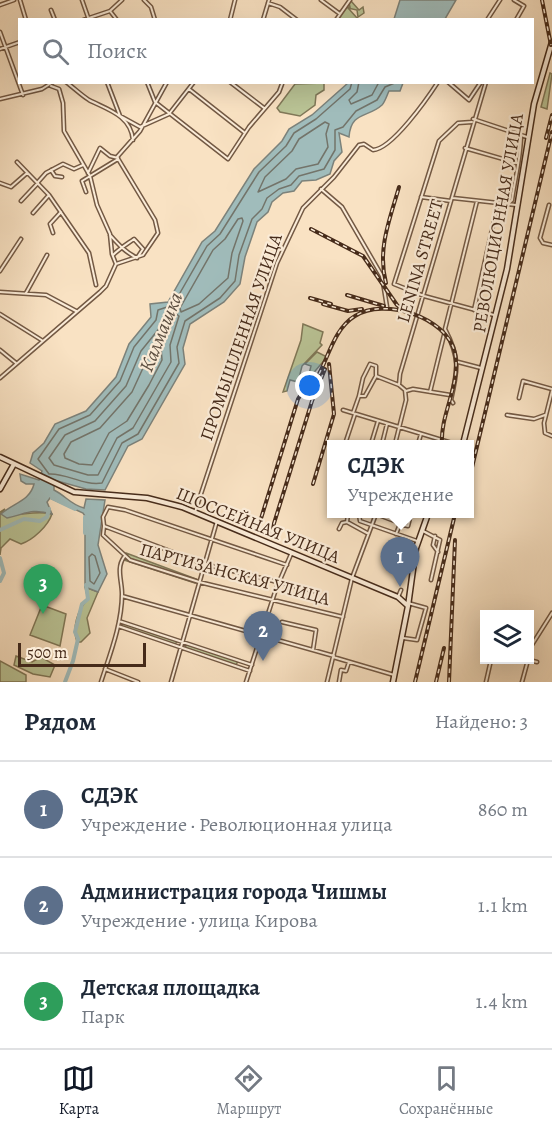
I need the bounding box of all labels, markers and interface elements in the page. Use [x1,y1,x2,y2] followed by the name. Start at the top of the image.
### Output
[18,18,534,84] search box
[39,35,72,68] icon: search
[87,36,147,66] text: Поиск
[467,111,529,334] street label: РЕВОЛЮЦИОННАЯ УЛИЦА
[391,196,449,325] street label: LENINA STREET
[194,230,288,444] street label: ПРОМЫШЛЕННАЯ УЛИЦА
[133,288,189,376] water label: Калмашка
[295,371,324,400] your location
[327,440,474,518] popup
[348,451,404,481] text: СДЭК
[172,481,344,569] street label: ШОССЕЙНАЯ УЛИЦА
[348,481,454,508] text: Учреждение
[137,537,333,611] street label: ПАРТИЗАНСКАЯ УЛИЦА
[380,538,420,587] pin: 1
[24,564,63,614] pin: 3
[480,610,534,664] map controls
[480,610,534,664] button: layers
[244,612,282,661] pin: 2
[18,640,146,668] scale bar
[27,642,67,664] text: 500 m
[24,704,96,739] text: Рядом
[435,708,528,735] text: Найдено: 3
[81,781,138,811] text: СДЭК
[40,796,47,823] text: 1
[478,796,528,823] text: 860 m
[81,811,392,838] text: Учреждение · Революционная улица
[81,877,387,907] text: Администрация города Чишмы
[39,892,48,919] text: 2
[478,892,528,919] text: 1.1 km
[81,907,318,934] text: Учреждение · улица Кирова
[81,973,260,1003] text: Детская площадка
[39,988,48,1015] text: 3
[475,988,528,1015] text: 1.4 km
[81,1003,125,1030] text: Парк
[59,1062,99,1120] tab: Карта
[217,1062,281,1120] tab: Маршрут
[399,1062,493,1120] tab: Сохранённые

